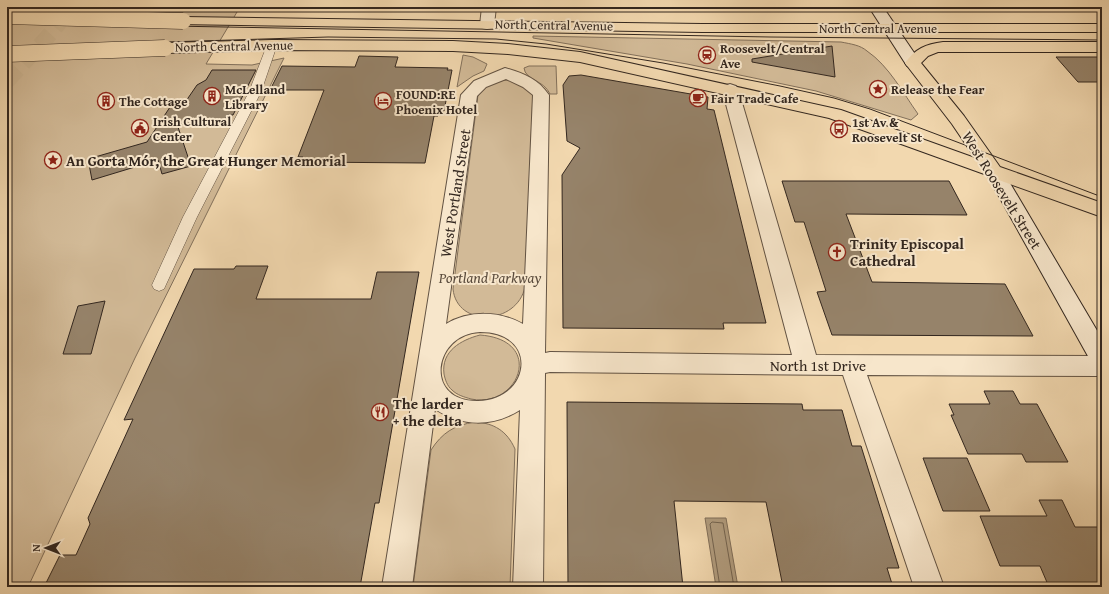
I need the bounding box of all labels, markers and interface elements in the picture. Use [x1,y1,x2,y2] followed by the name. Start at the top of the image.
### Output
[495,14,613,36] street label: North Central Avenue
[819,19,937,38] street label: North Central Avenue
[175,35,293,57] street label: North Central Avenue
[720,39,825,73] place label: Roosevelt/Central Ave
[697,45,717,65] station icon: Roosevelt/Central Ave
[868,79,888,99] place icon: Release the Fear
[225,80,286,114] place label: McLelland Library
[891,80,984,99] place label: Release the Fear
[396,85,477,119] place label: FOUND:RE Phoenix Hotel
[202,86,222,106] building icon: McLelland Library
[688,88,708,108] cafe icon: Fair Trade Cafe
[711,89,799,108] place label: Fair Trade Cafe
[96,91,116,111] building icon: The Cottage
[373,91,393,111] hotel icon: FOUND:RE Phoenix Hotel
[119,92,188,111] place label: The Cottage
[153,112,231,146] place label: Irish Cultural Center
[852,113,922,147] place label: 1st Av & Roosevelt St
[130,118,150,138] public building icon: Irish Cultural Center
[829,119,849,139] bus stop icon: 1st Av & Roosevelt St
[434,126,476,259] street label: West Portland Street
[957,127,1047,254] street label: West Roosevelt Street
[43,150,63,170] place icon: An Gorta Mór, the Great Hunger Memorial
[66,150,346,171] place label: An Gorta Mór, the Great Hunger Memorial
[850,233,964,271] place label: Trinity Episcopal Cathedral
[827,242,847,262] church icon: Trinity Episcopal Cathedral
[438,267,541,288] park label: Portland Parkway
[770,355,866,376] street label: North 1st Drive
[393,393,463,431] place label: The larder + the delta
[370,402,390,422] restaurant icon: The larder + the delta
[26,528,66,568] north arrow
[28,544,44,552] text: N

